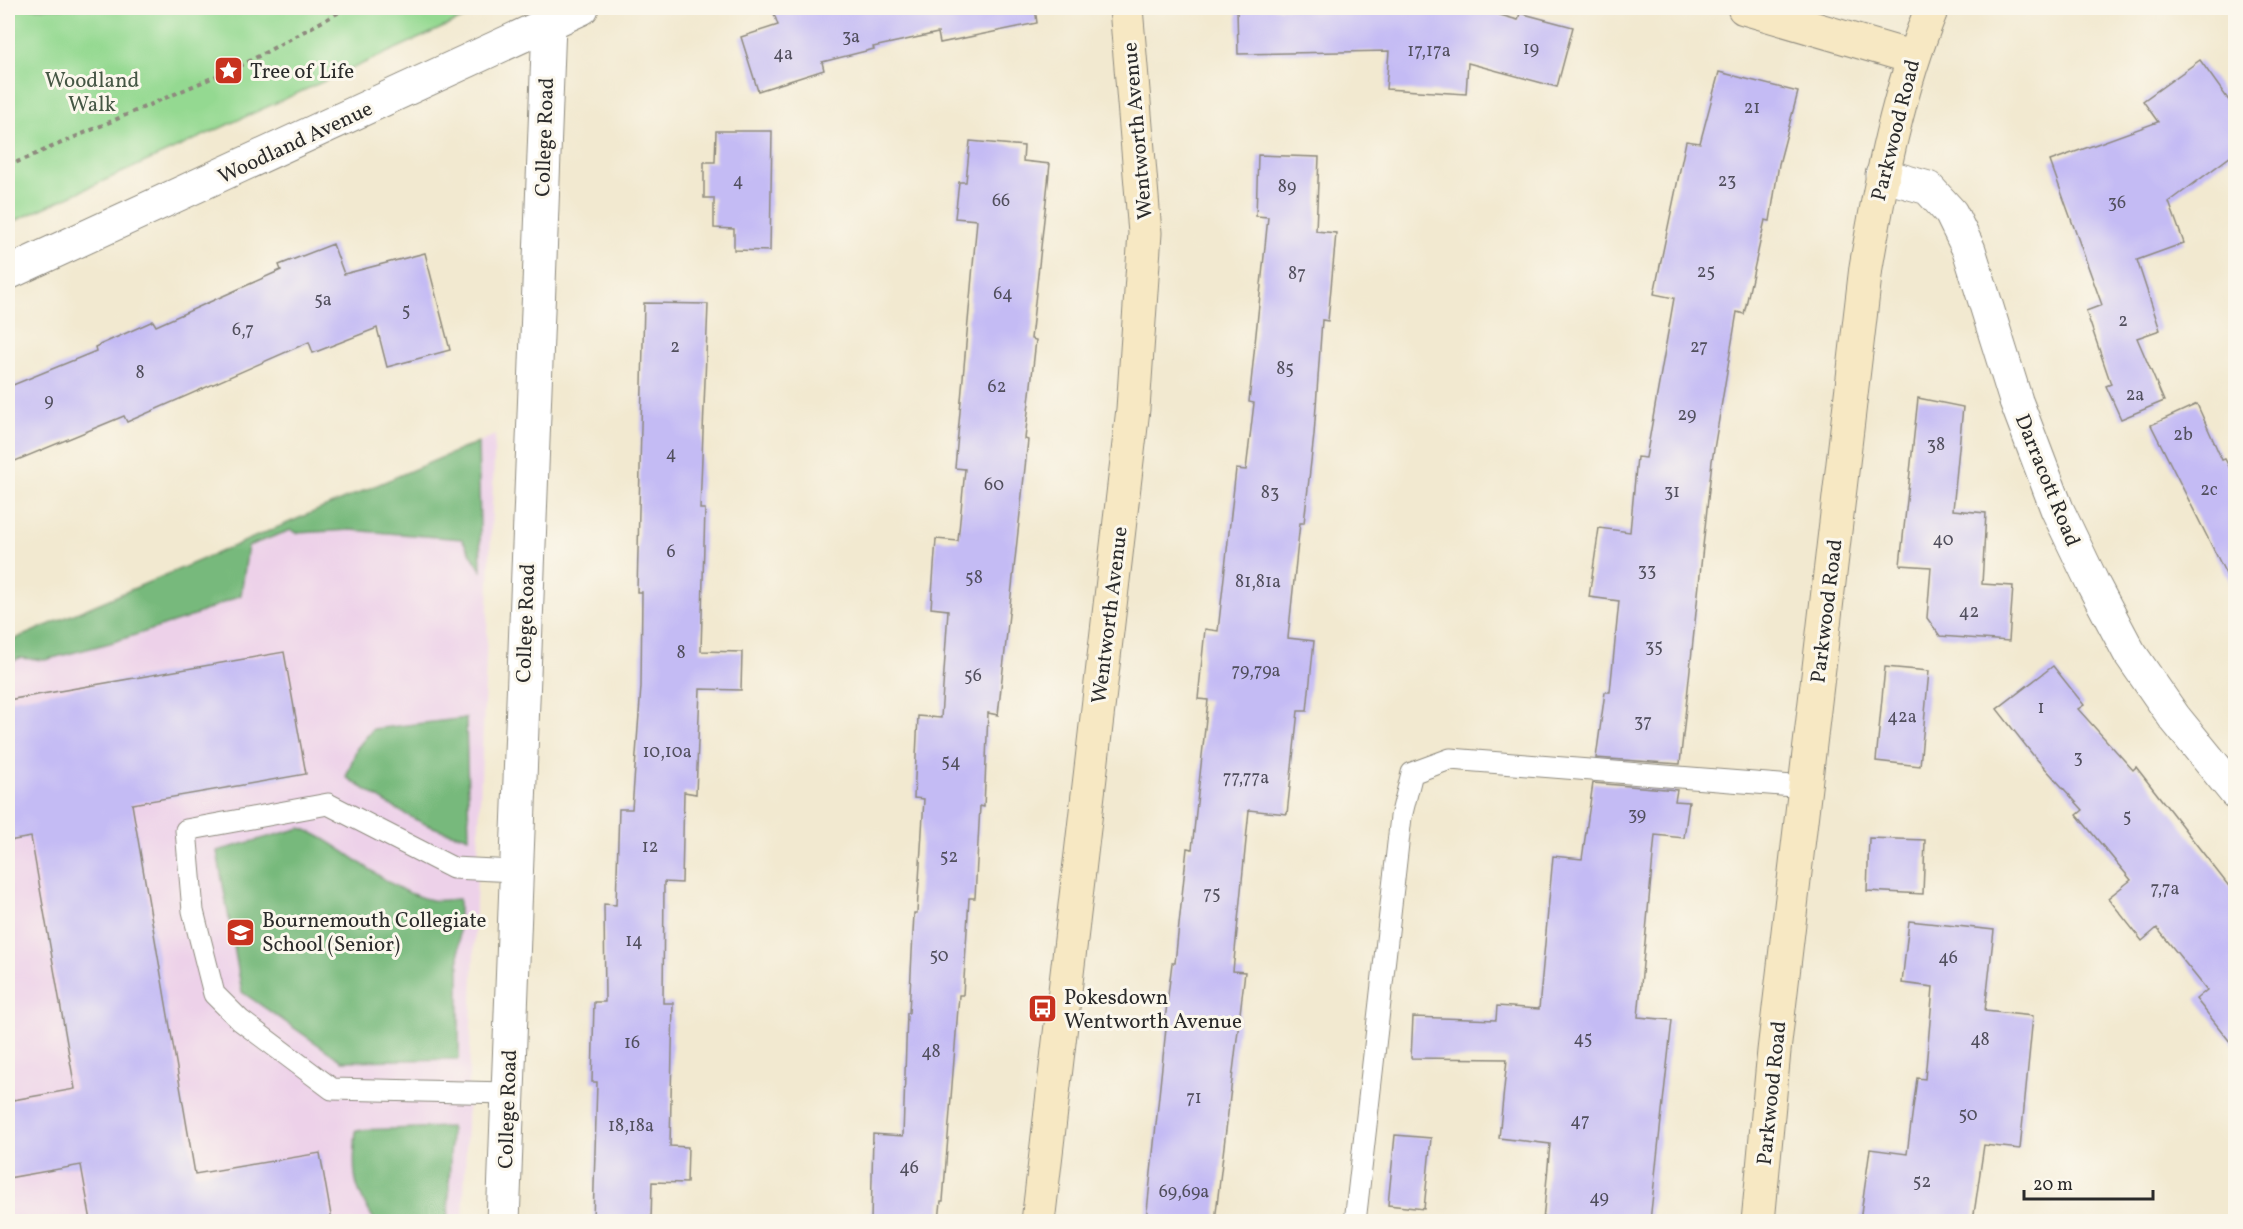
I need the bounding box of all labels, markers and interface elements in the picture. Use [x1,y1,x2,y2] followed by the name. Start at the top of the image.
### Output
[842,25,860,50] house number: 3a
[1523,37,1539,62] house number: 19
[1407,39,1451,64] house number: 17,17a
[1116,41,1161,221] street label: Wentworth Avenue
[773,42,793,67] house number: 4a
[213,55,245,87] place icon: Tree of Life
[1865,57,1928,204] street label: Parkwood Road
[250,58,354,87] place label: Tree of Life
[45,67,139,120] park label: Woodland Walk
[529,77,562,197] street label: College Road
[214,95,378,192] street label: Woodland Avenue
[1744,96,1760,121] house number: 21
[733,169,743,194] house number: 4
[1718,169,1736,194] house number: 23
[1278,175,1296,200] house number: 89
[992,189,1010,214] house number: 66
[2108,191,2126,216] house number: 36
[1697,260,1715,285] house number: 25
[1288,262,1306,287] house number: 87
[993,282,1013,307] house number: 64
[314,288,332,313] house number: 5a
[402,299,410,324] house number: 5
[2118,309,2128,334] house number: 2
[232,318,254,343] house number: 6,7
[670,335,680,360] house number: 2
[1690,335,1708,360] house number: 27
[1276,357,1294,382] house number: 85
[135,361,145,386] house number: 8
[988,375,1006,400] house number: 62
[2126,383,2144,408] house number: 2a
[44,389,54,414] house number: 9
[1678,403,1696,428] house number: 29
[2007,410,2086,551] street label: Darracott Road
[2173,423,2193,448] house number: 2b
[1927,433,1945,458] house number: 38
[666,442,676,467] house number: 4
[984,473,1004,498] house number: 60
[2200,478,2218,503] house number: 2c
[1664,480,1680,505] house number: 31
[1261,481,1279,506] house number: 83
[1085,525,1136,705] street label: Wentworth Avenue
[1932,528,1954,553] house number: 40
[1804,538,1851,685] street label: Parkwood Road
[666,540,676,565] house number: 6
[1638,559,1656,584] house number: 33
[510,563,543,683] street label: College Road
[965,566,983,591] house number: 58
[1235,570,1281,595] house number: 81,81a
[1959,600,1979,625] house number: 42
[1645,635,1663,660] house number: 35
[676,641,686,666] house number: 8
[1231,659,1281,684] house number: 79,79a
[964,664,982,689] house number: 56
[2038,696,2044,721] house number: 1
[1887,705,1917,730] house number: 42a
[1634,710,1652,735] house number: 37
[642,740,692,765] house number: 10,10a
[2073,746,2083,771] house number: 3
[941,750,961,775] house number: 54
[1223,766,1269,791] house number: 77,77a
[1628,803,1646,828] house number: 39
[2123,805,2131,830] house number: 5
[642,835,658,860] house number: 12
[940,845,958,870] house number: 52
[2151,877,2179,902] house number: 7,7a
[1203,882,1221,907] house number: 75
[262,907,487,960] place label: Bournemouth Collegiate School (Senior)
[225,916,257,948] school or university icon: Bournemouth Collegiate School (Senior)
[625,929,643,954] house number: 14
[929,944,949,969] house number: 50
[1938,946,1958,971] house number: 46
[1064,984,1242,1037] place label: Pokesdown Wentworth Avenue
[1027,993,1059,1025] bus stop icon: Pokesdown Wentworth Avenue
[1751,1020,1794,1167] street label: Parkwood Road
[1574,1027,1592,1052] house number: 45
[1970,1028,1990,1053] house number: 48
[624,1031,640,1056] house number: 16
[921,1040,941,1065] house number: 48
[492,1049,525,1169] street label: College Road
[1186,1086,1202,1111] house number: 71
[1958,1103,1978,1128] house number: 50
[1570,1109,1590,1134] house number: 47
[608,1114,654,1139] house number: 18,18a
[899,1156,919,1181] house number: 46
[2024,1163,2153,1201] scale bar
[1913,1170,1931,1195] house number: 52
[2033,1173,2073,1198] text: 20 m
[1159,1180,1209,1205] house number: 69,69a
[1589,1186,1609,1211] house number: 49

